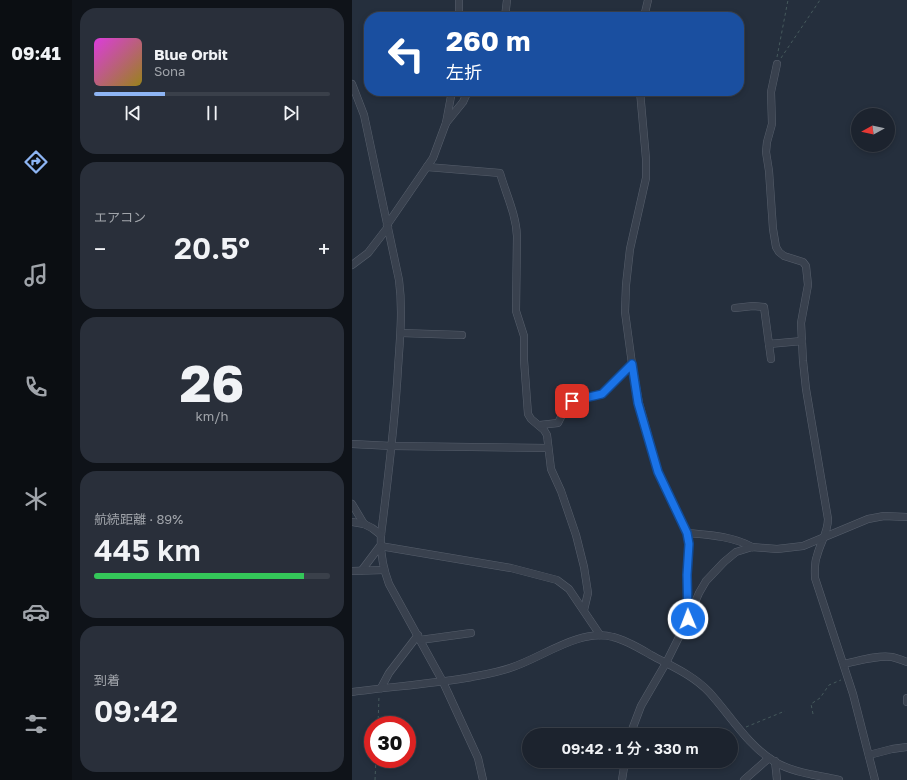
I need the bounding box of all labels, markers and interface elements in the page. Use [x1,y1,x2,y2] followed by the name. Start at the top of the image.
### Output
[446,24,531,57] text: 260 m
[380,28,432,80] icon: left
[11,42,61,64] text: 09:41
[154,45,228,63] text: Blue Orbit
[446,61,482,83] text: 左折
[154,63,185,79] text: Sona
[122,102,144,124] icon: previous
[201,102,223,124] icon: pause
[280,102,302,124] icon: next
[851,108,895,152] north arrow
[851,108,895,152] map controls
[22,148,50,176] icon: directions
[94,209,146,225] text: エアコン
[174,230,250,266] text: 20.5°
[94,235,106,262] text: −
[318,235,330,262] text: +
[22,261,50,289] icon: music
[180,351,244,413] text: 26
[22,373,50,401] icon: phone
[555,384,589,418] pin
[561,390,583,412] icon: arrive
[195,408,229,424] text: km/h
[22,485,50,513] icon: climate
[94,511,183,527] text: 航続距離 · 89%
[94,532,201,568] text: 445 km
[22,598,50,626] icon: car
[667,598,709,640] position arrow
[94,672,120,688] text: 到着
[94,693,178,729] text: 09:42
[22,710,50,738] icon: filters
[364,716,416,768] speed limit sign: 30
[561,739,699,757] text: 09:42 · 1 分 · 330 m

